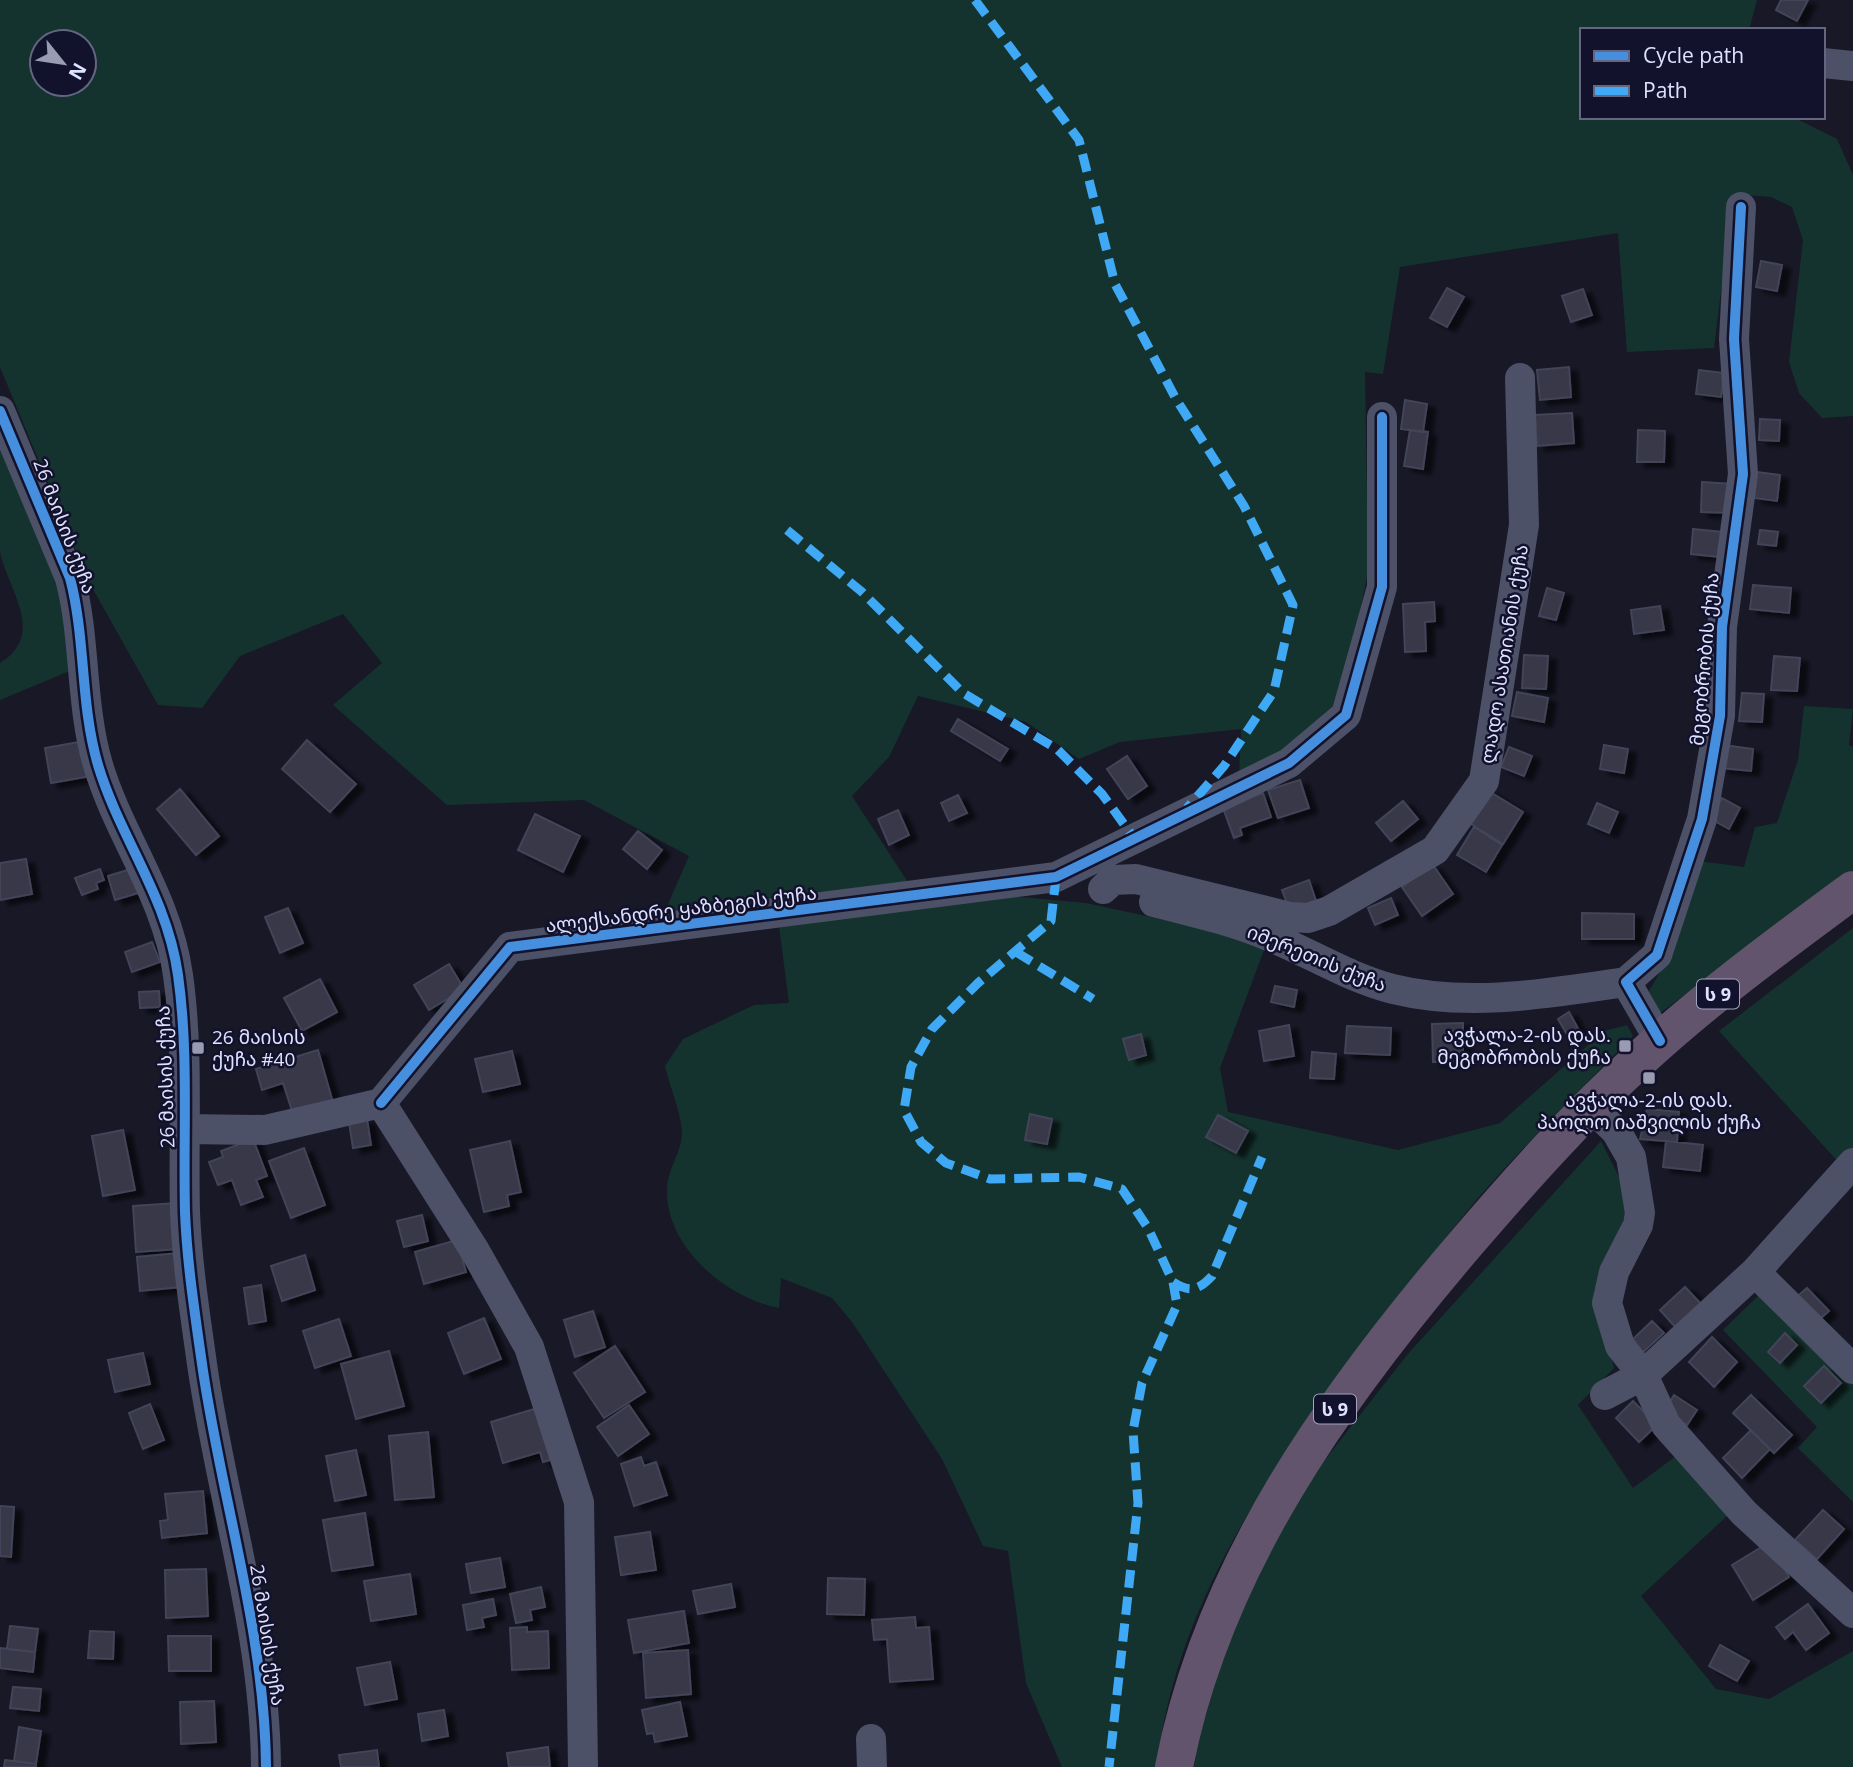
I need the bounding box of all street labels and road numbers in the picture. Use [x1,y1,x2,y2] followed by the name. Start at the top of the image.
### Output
[27,455,103,597] street label: 26 მაისის ქუჩა
[1474,542,1534,766] street label: ლადო ასათიანის ქუჩა
[1683,571,1725,747] street label: მეგობრობის ქუჩა
[544,879,818,939] street label: ალექსანდრე ყაზბეგის ქუჩა
[1244,918,1390,998] street label: იმერეთის ქუჩა
[1697,979,1739,1009] road number: ს 9
[150,1005,180,1149] street label: 26 მაისის ქუჩა
[1314,1394,1356,1424] road number: ს 9
[244,1562,292,1708] street label: 26 მაისის ქუჩა

